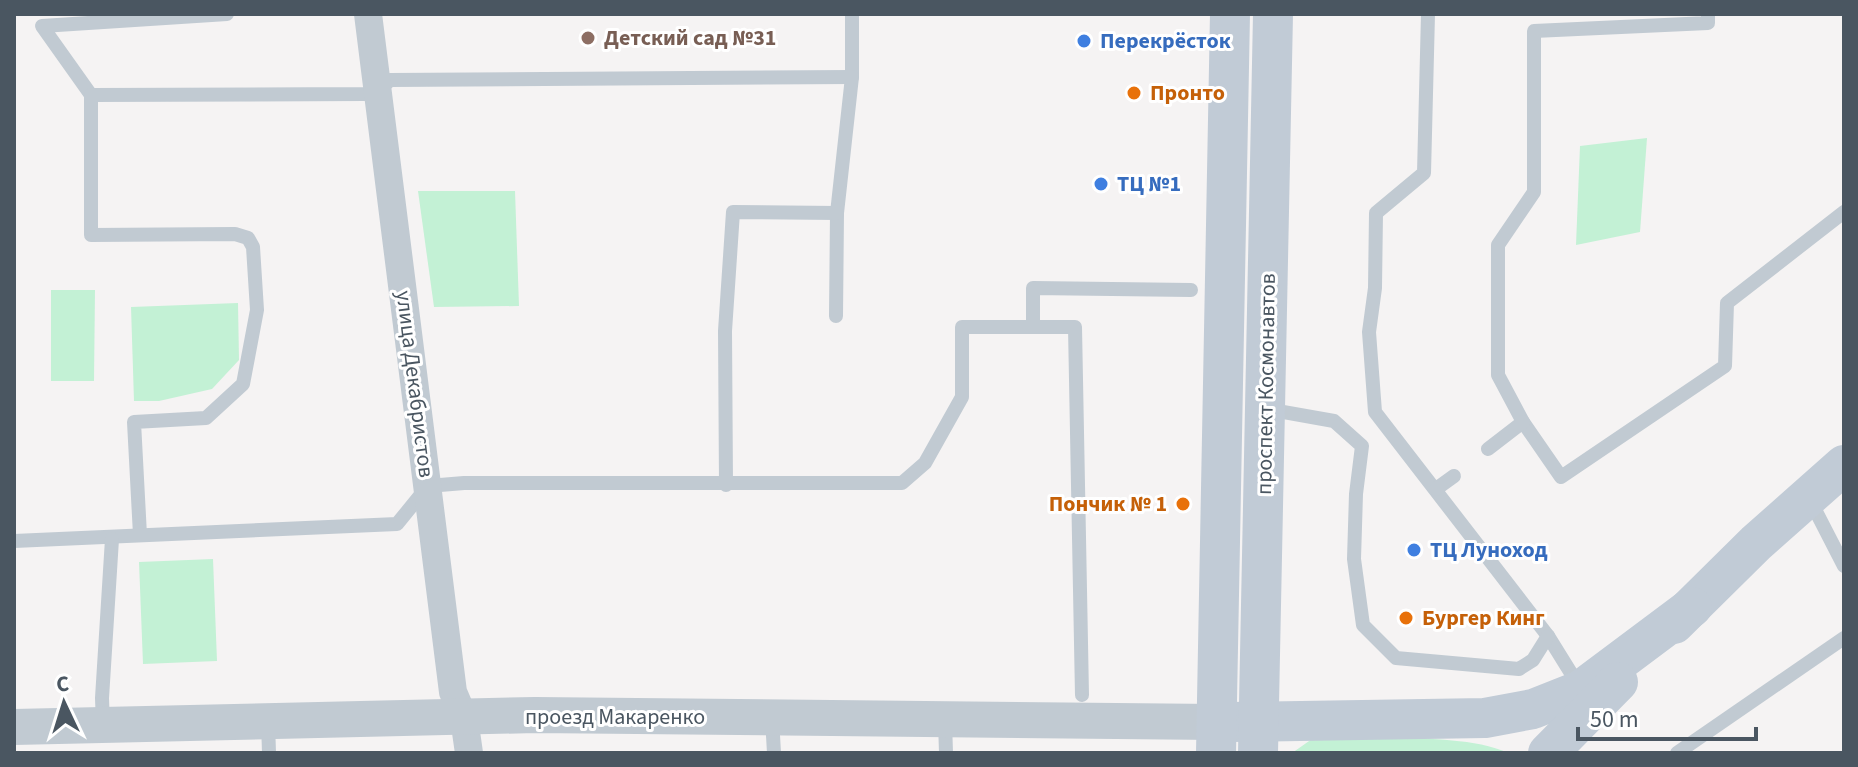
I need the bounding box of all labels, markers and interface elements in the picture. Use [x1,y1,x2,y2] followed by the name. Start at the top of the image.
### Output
[604,22,777,54] place label: Детский сад №31
[1100,25,1231,57] place label: Перекрёсток
[579,29,597,47] marker: Детский сад №31
[1075,32,1093,50] marker: Перекрёсток
[1150,77,1225,109] place label: Пронто
[1125,84,1143,102] marker: Пронто
[1117,168,1181,200] place label: ТЦ №1
[1092,175,1110,193] marker: ТЦ №1
[1248,273,1284,495] street label: проспект Космонавтов
[388,289,442,479] street label: улица Декабристов
[1049,488,1167,520] place label: Пончик № 1
[1174,495,1192,513] marker: Пончик № 1
[1430,534,1548,566] place label: ТЦ Луноход
[1405,541,1423,559] marker: ТЦ Луноход
[1422,602,1545,634] place label: Бургер Кинг
[1397,609,1415,627] marker: Бургер Кинг
[24,663,104,743] north arrow
[55,668,70,700] text: С
[1578,691,1756,741] scale bar
[525,701,705,733] street label: проезд Макаренко
[1590,702,1639,737] text: 50 m

